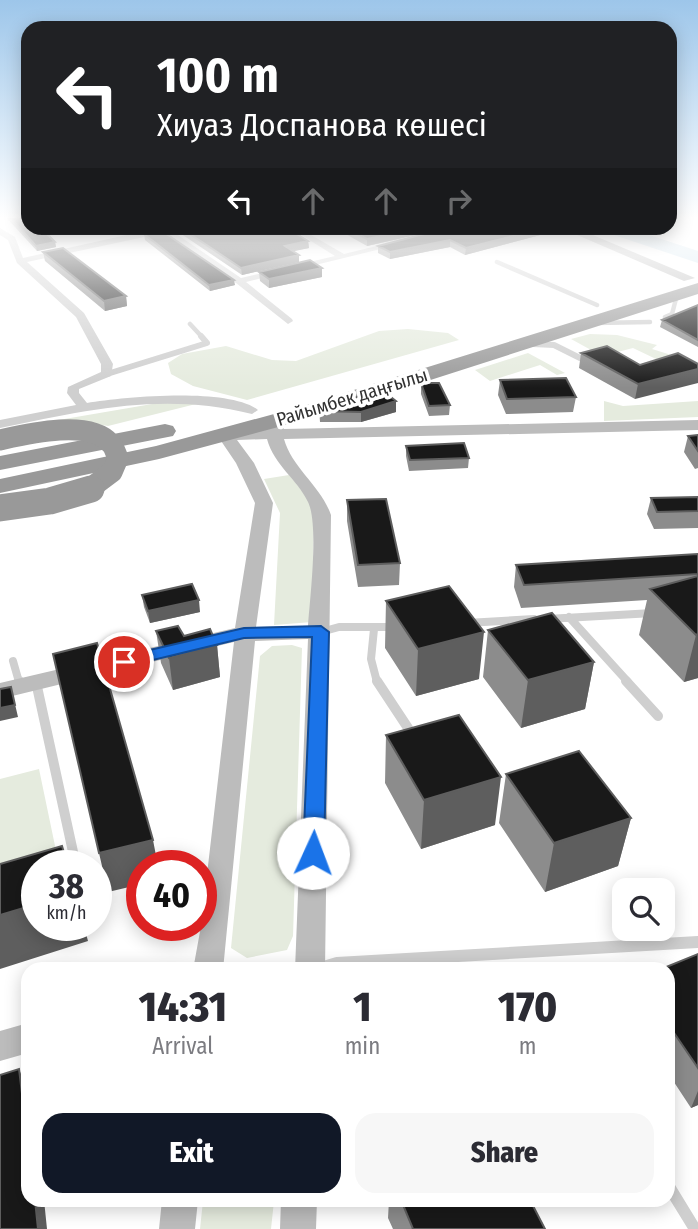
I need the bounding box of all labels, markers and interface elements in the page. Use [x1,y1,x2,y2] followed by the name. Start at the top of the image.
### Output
[157,46,279,105] text: 100 m
[42,49,133,140] icon: left
[157,106,487,144] text: Хиуаз Доспанова көшесі
[221,182,259,220] icon: left
[294,182,332,220] icon: ahead
[367,182,405,220] icon: ahead
[440,182,478,220] icon: right
[274,363,430,431] street label: Райымбек даңғылы
[94,632,154,692] pin
[105,643,143,681] icon: arrive
[276,816,350,890] position arrow
[126,850,217,941] speed limit sign: 40
[49,865,84,907] text: 38
[612,878,675,941] map controls
[612,878,675,941] button: search
[46,902,87,924] text: km/h
[139,982,227,1032] text: 14:31
[353,982,372,1032] text: 1
[498,982,557,1032] text: 170
[152,1032,213,1060] text: Arrival
[345,1032,380,1060] text: min
[519,1032,536,1060] text: m
[42,1113,341,1193] button: Exit
[355,1113,654,1193] button: Share

